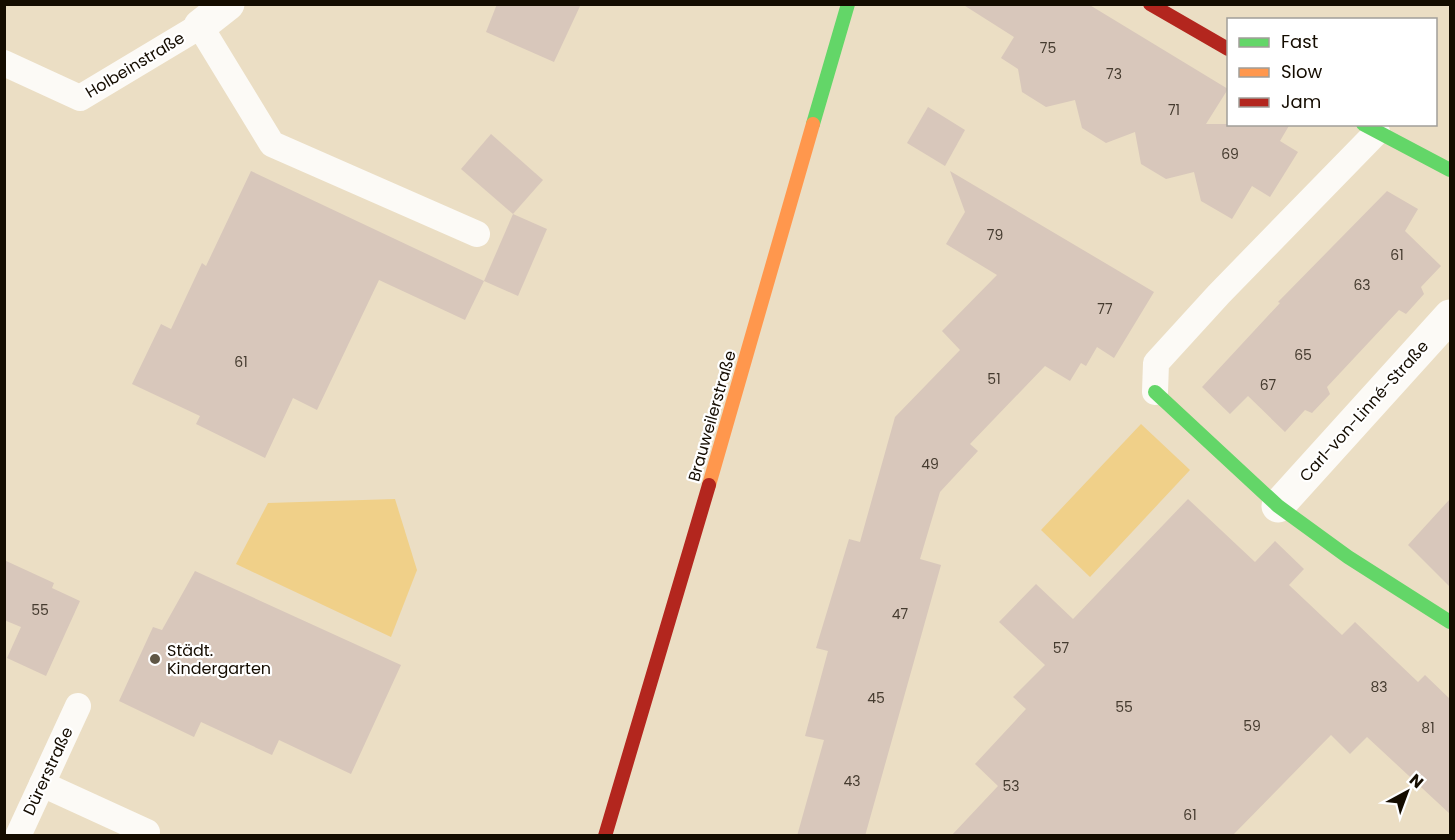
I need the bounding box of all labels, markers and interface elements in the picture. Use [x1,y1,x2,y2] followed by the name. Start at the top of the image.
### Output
[1227,18,1437,126] legend
[81,26,189,104] street label: Holbeinstraße
[1281,29,1318,54] text: Fast
[1040,38,1056,58] house number: 75
[1281,59,1323,84] text: Slow
[1106,64,1122,84] house number: 73
[1281,89,1321,114] text: Jam
[1168,100,1180,120] house number: 71
[1221,144,1239,164] house number: 69
[987,225,1003,245] house number: 79
[1390,245,1404,265] house number: 61
[1353,275,1371,295] house number: 63
[1097,299,1113,319] house number: 77
[1294,335,1434,487] street label: Carl-von-Linné-Straße
[1294,345,1312,365] house number: 65
[682,348,742,484] street label: Brauweilerstraße
[234,352,248,372] house number: 61
[987,369,1001,389] house number: 51
[1260,375,1277,395] house number: 67
[921,454,939,474] house number: 49
[31,600,49,620] house number: 55
[892,604,909,624] house number: 47
[1053,638,1070,658] house number: 57
[167,639,271,680] place label: Städt. Kindergarten
[148,652,162,666] marker: Städt. Kindergarten
[1370,677,1388,697] house number: 83
[867,688,885,708] house number: 45
[1115,697,1133,717] house number: 55
[1243,716,1261,736] house number: 59
[1421,718,1435,738] house number: 81
[17,723,79,819] street label: Dürerstraße
[1377,762,1437,822] north arrow
[1404,768,1429,794] text: N
[843,771,861,791] house number: 43
[1002,776,1020,796] house number: 53
[1183,805,1197,825] house number: 61

